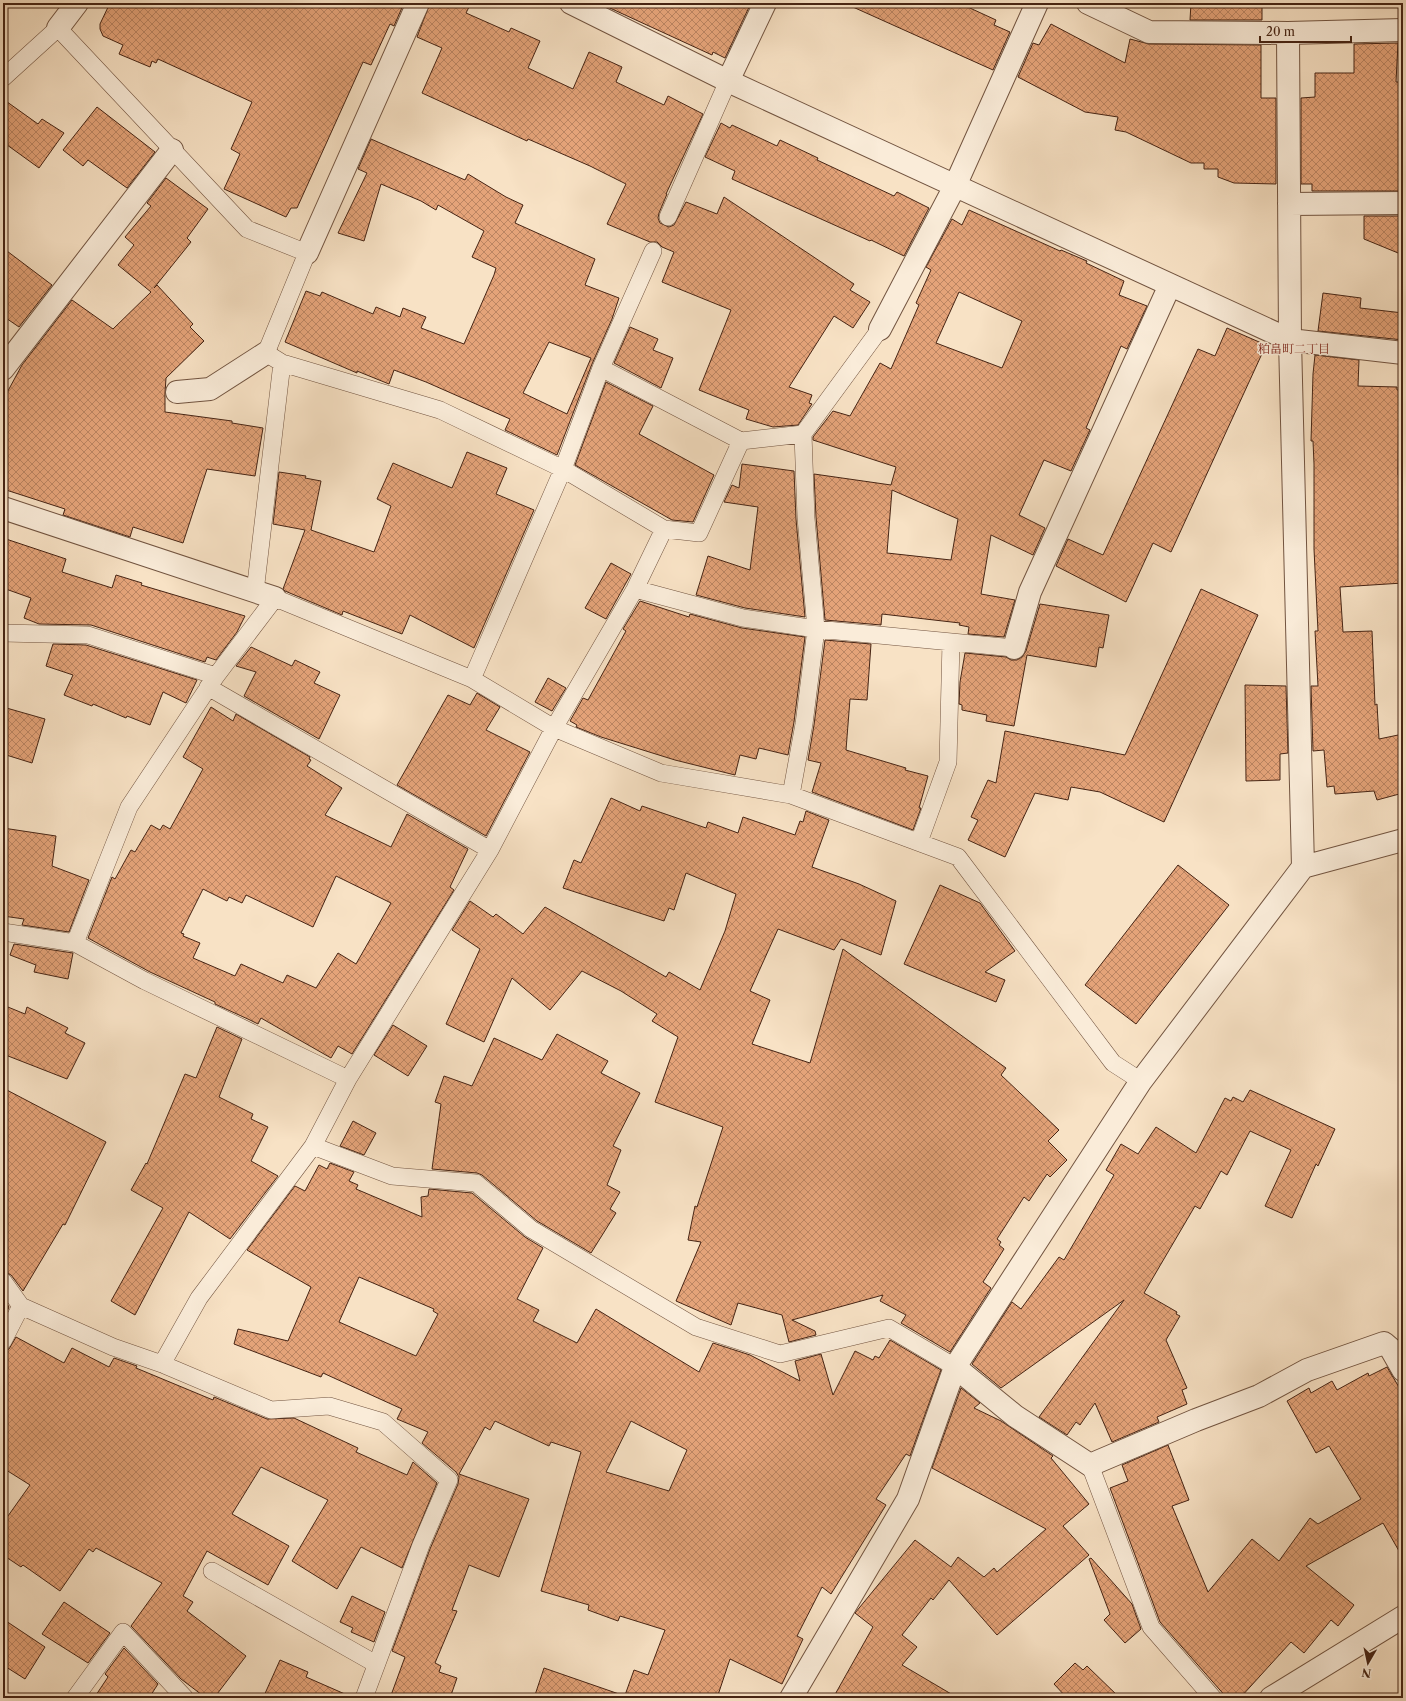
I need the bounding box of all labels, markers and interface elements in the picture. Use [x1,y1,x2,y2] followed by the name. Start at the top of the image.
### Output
[1260,18,1351,44] scale bar
[1266,24,1295,39] text: 20 m
[1258,341,1330,356] district label: 粕畠町二丁目
[1348,1643,1388,1683] north arrow
[1360,1665,1372,1681] text: N

